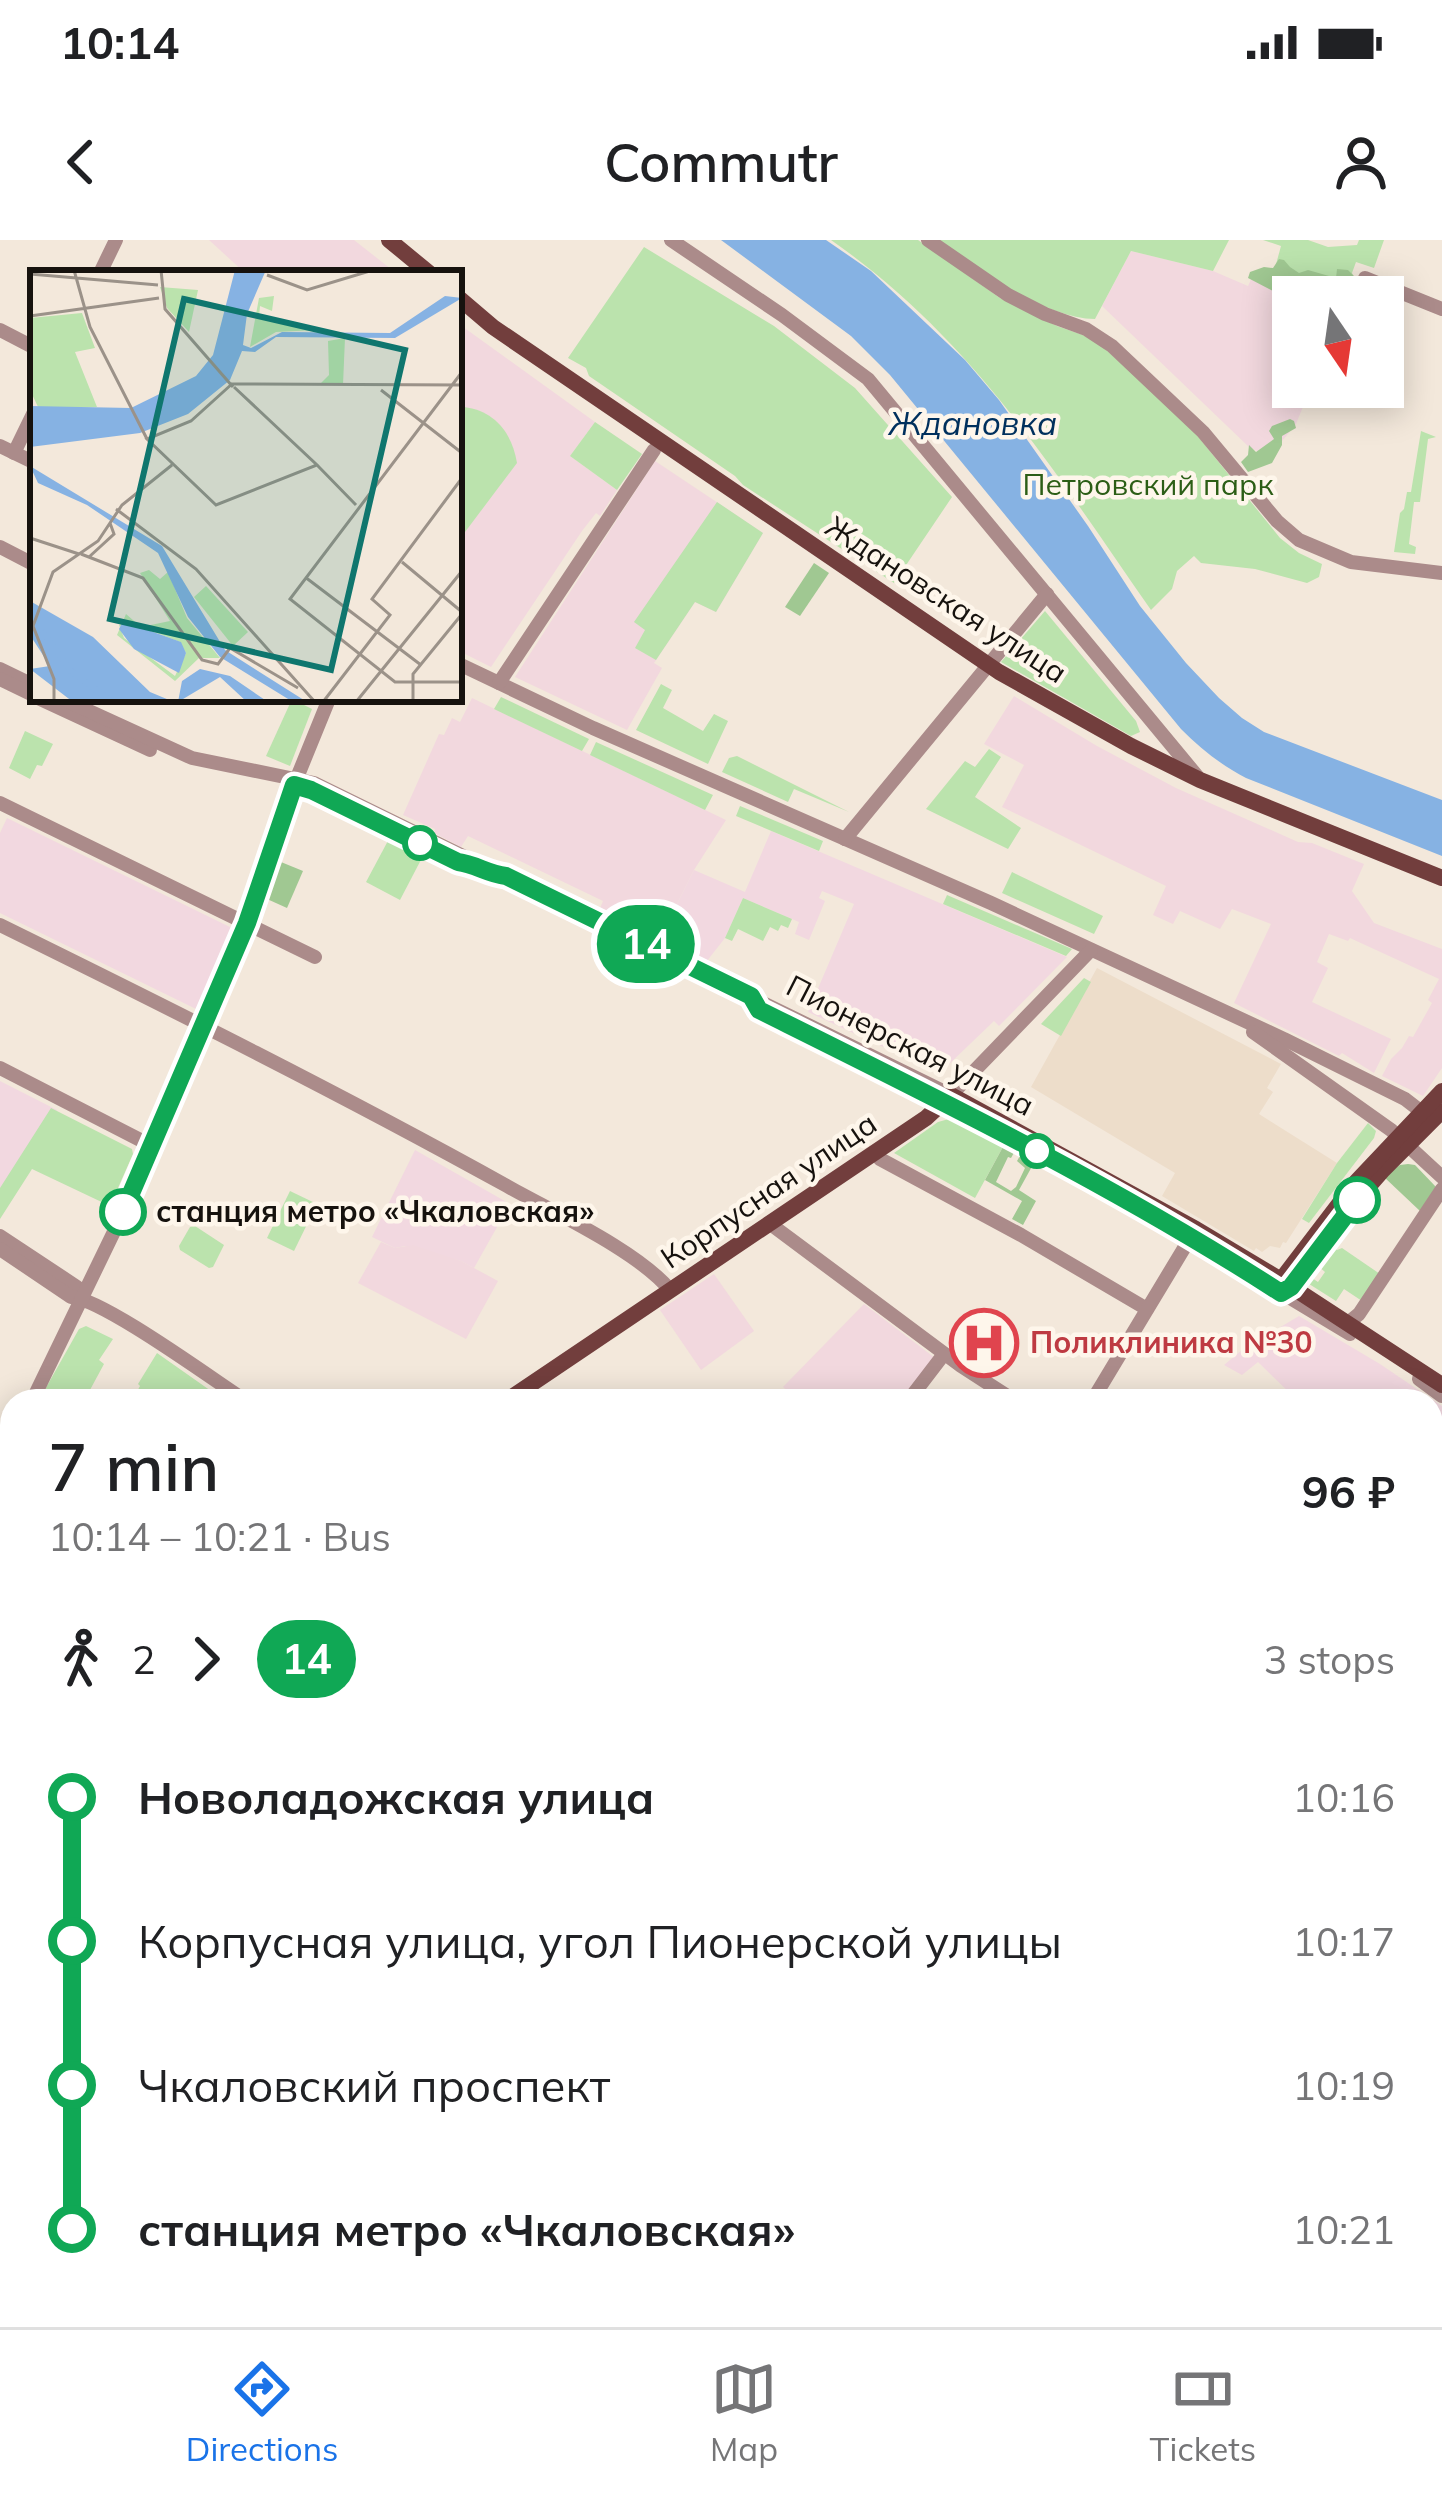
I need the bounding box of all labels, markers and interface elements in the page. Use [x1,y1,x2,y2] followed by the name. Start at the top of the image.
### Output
[60,14,179,70] text: 10:14
[604,128,838,196] text: Commutr
[48,129,114,195] icon: back
[1328,129,1394,195] icon: person
[30,270,462,702] inset map
[1272,276,1404,408] north arrow
[1272,276,1404,408] map controls
[887,402,1057,443] water label: Ждановка
[1022,465,1274,503] park label: Петровский парк
[819,507,1074,691] street label: Ждановская улица
[404,827,436,859] unlabelled marker
[592,905,700,983] line badge: 14
[621,917,671,970] text: 14
[780,966,1040,1124] street label: Пионерская улица
[653,1104,884,1276] street label: Корпусная улица
[1021,1135,1053,1167] unlabelled marker
[1335,1178,1379,1222] unlabelled marker
[101,1190,145,1234] marker: станция метро «Чкаловская»
[156,1192,594,1230] place label: станция метро «Чкаловская»
[949,1308,1019,1378] hospital icon: Поликлиника №30
[1030,1323,1312,1361] place label: Поликлиника №30
[48,1425,219,1508] text: 7 min
[1302,1463,1395,1519] text: 96 ₽
[48,1512,391,1561] text: 10:14 – 10:21 · Bus
[48,1626,114,1692] icon: walk
[173,1626,239,1692] icon: forward
[281,1632,332,1685] text: 14
[132,1635,155,1684] text: 2
[1264,1635,1395,1684] text: 3 stops
[138,1769,654,1825] text: Новоладожская улица
[1293,1773,1395,1822] text: 10:16
[138,1913,1062,1969] text: Корпусная улица, угол Пионерской улицы
[1293,1917,1395,1966] text: 10:17
[138,2057,610,2113] text: Чкаловский проспект
[1293,2061,1395,2110] text: 10:19
[138,2201,795,2257] text: станция метро «Чкаловская»
[1293,2205,1395,2254] text: 10:21
[186,2356,338,2469] tab: Directions
[710,2356,778,2469] tab: Map
[1150,2356,1256,2469] tab: Tickets

